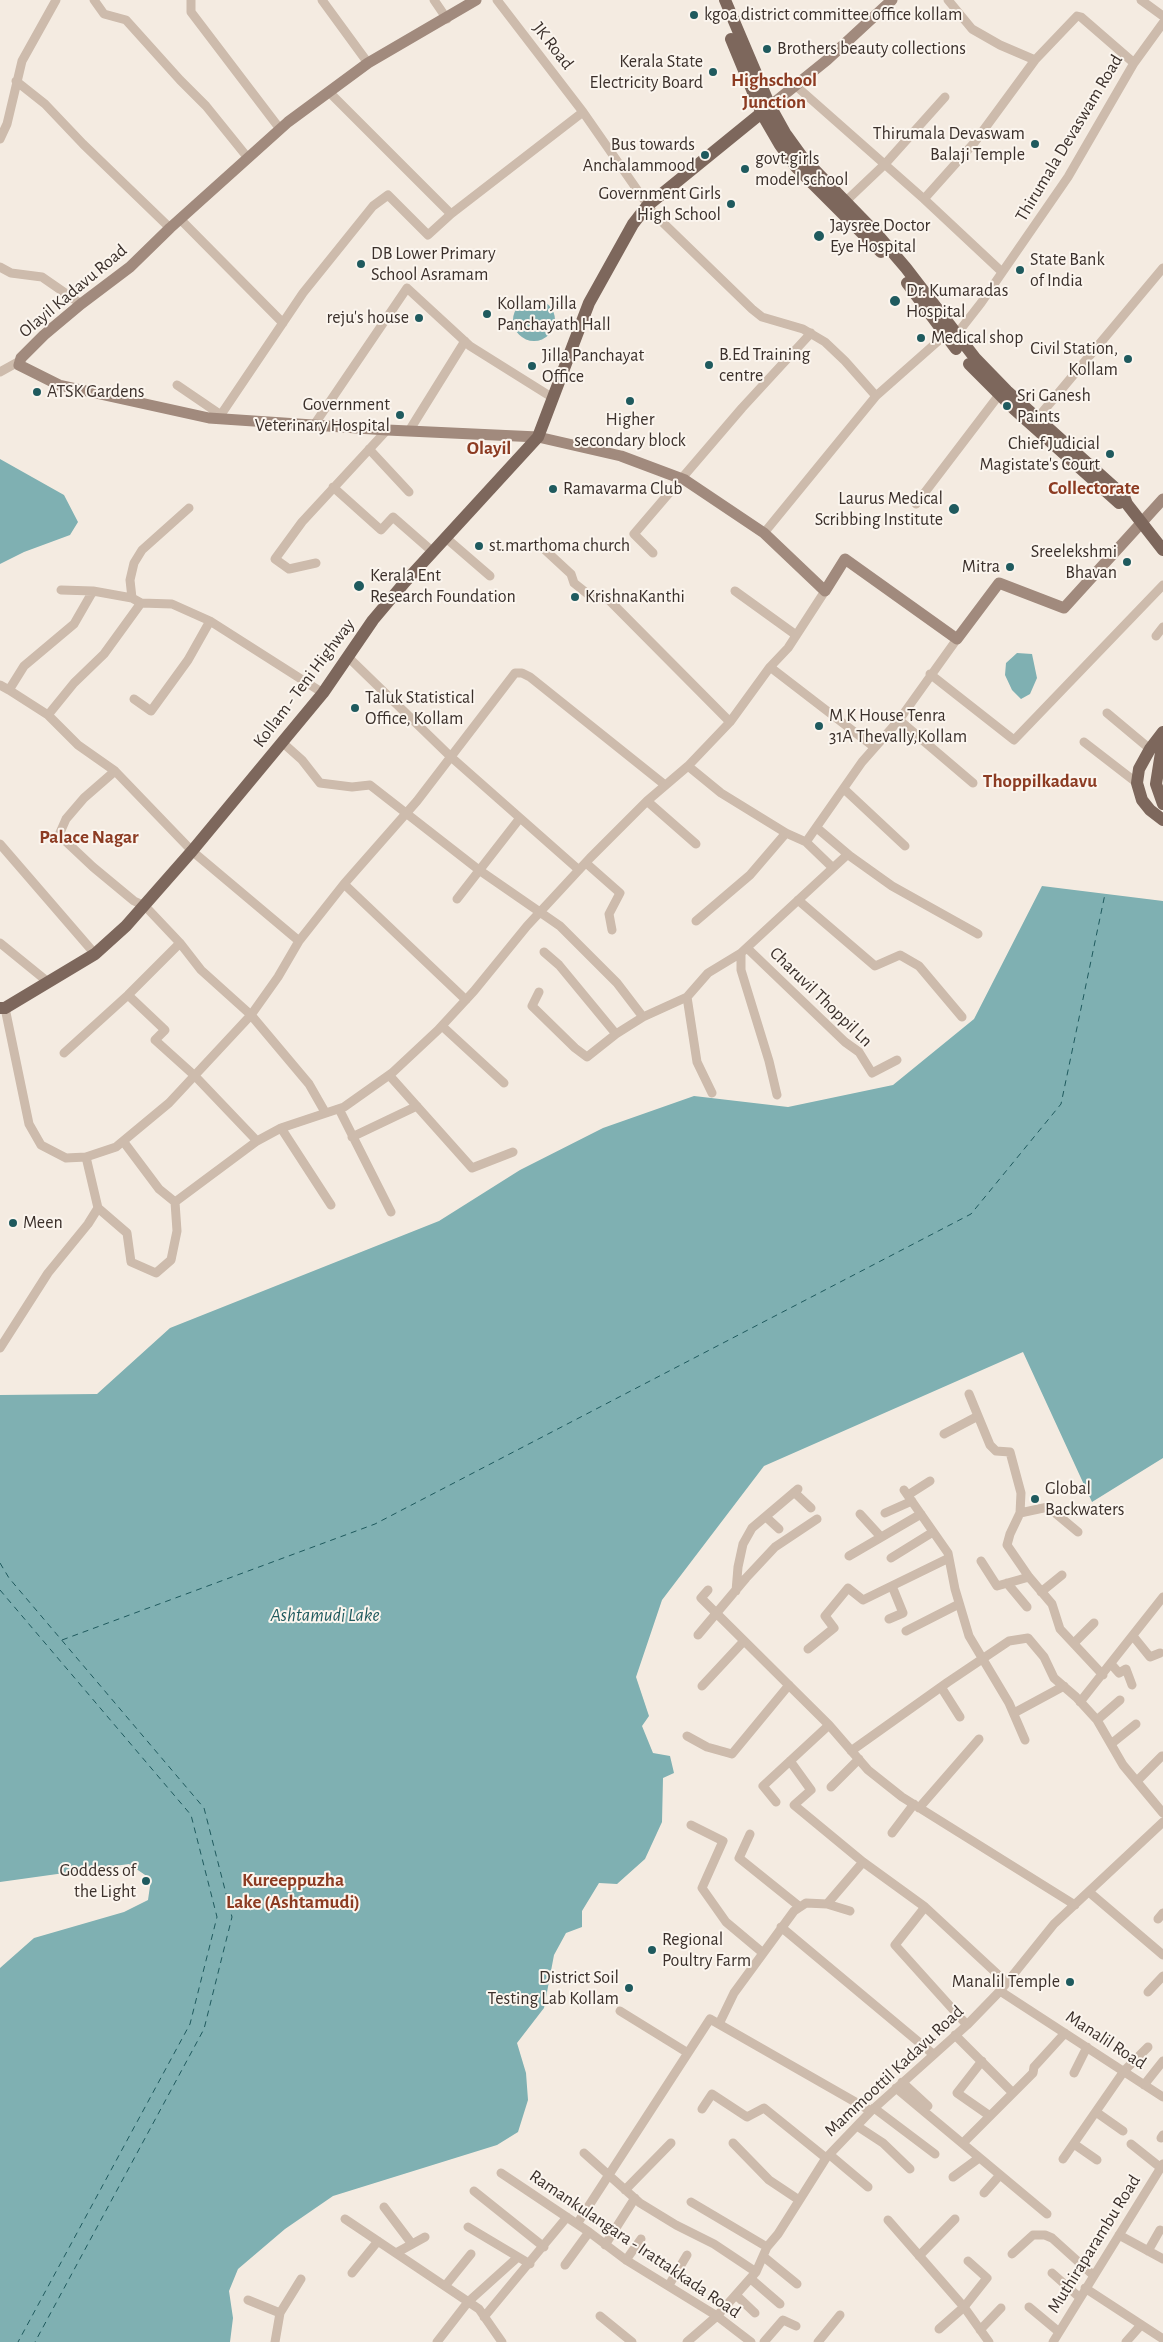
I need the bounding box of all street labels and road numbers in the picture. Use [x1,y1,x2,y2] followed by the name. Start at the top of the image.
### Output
[528,18,578,74] street label: JK Road
[1011,51,1127,225] street label: Thirumala Devaswam Road
[15,240,131,342] street label: Olayil Kadavu Road
[249,614,359,752] street label: Kollam - Teni Highway
[765,942,877,1052] street label: Charuvil Thoppil Ln
[820,2001,968,2141] street label: Mammoottil Kadavu Road
[1062,2006,1150,2074] street label: Manalil Road
[525,2165,745,2323] street label: Ramankulangara - Irattakkada Road
[1043,2171,1145,2317] street label: Muthiraparambu Road

